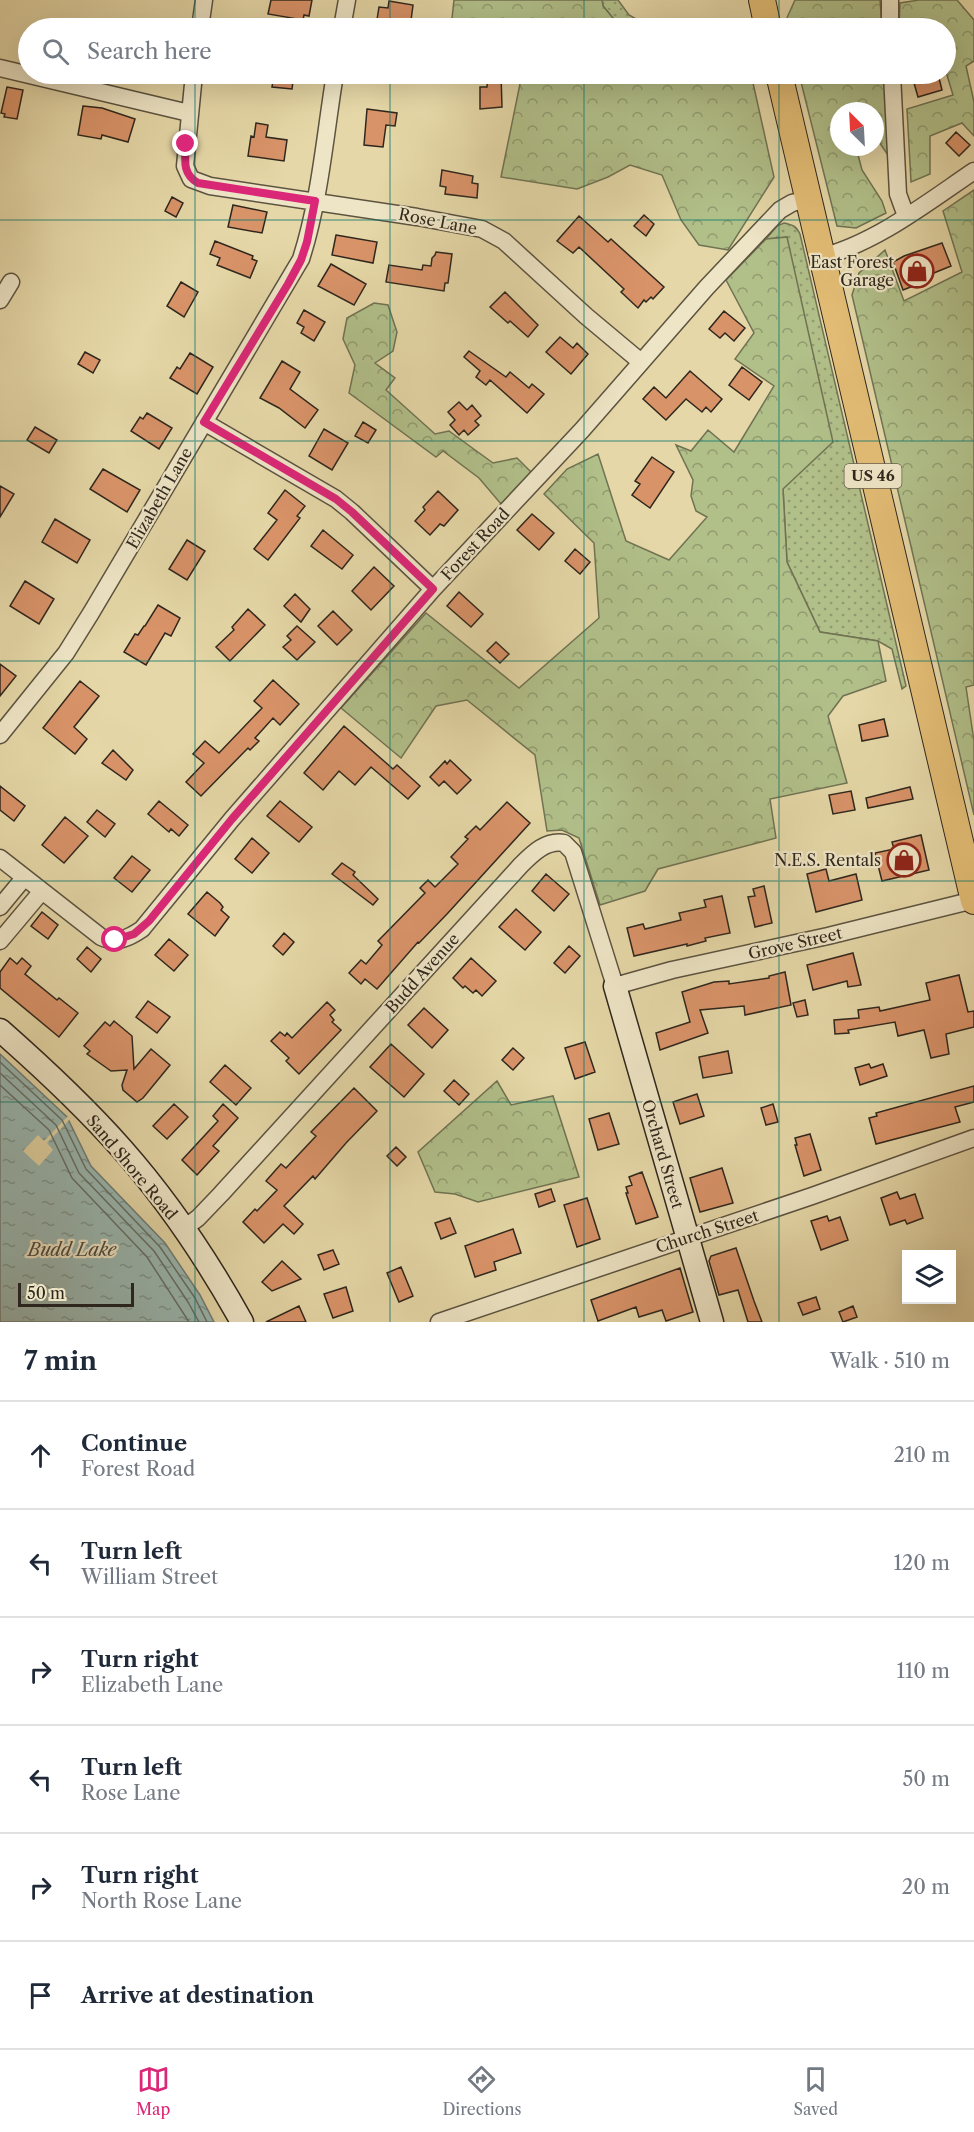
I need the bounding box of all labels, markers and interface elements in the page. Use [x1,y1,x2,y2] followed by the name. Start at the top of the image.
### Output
[18,18,956,84] search box
[39,35,72,68] icon: search
[87,38,212,65] text: Search here
[830,102,884,156] north arrow
[172,130,198,156] route end
[397,204,479,238] street label: Rose Lane
[810,252,894,290] place label: East Forest Garage
[899,253,935,289] shop icon: East Forest Garage
[122,444,196,552] street label: Elizabeth Lane
[844,464,902,488] road number: US 46
[437,504,514,584] street label: Forest Road
[886,842,922,878] shop icon: N.E.S. Rentals
[774,850,881,870] place label: N.E.S. Rentals
[746,922,844,963] street label: Grove Street
[101,926,127,952] route start
[381,929,463,1017] street label: Budd Avenue
[638,1097,688,1211] street label: Orchard Street
[82,1111,182,1224] street label: Sand Shore Road
[653,1205,761,1257] street label: Church Street
[26,1239,118,1261] water label: Budd Lake
[902,1250,956,1304] map controls
[902,1250,956,1304] button: layers
[18,1280,134,1308] scale bar
[27,1283,65,1303] text: 50 m
[24,1345,97,1377] text: 7 min
[830,1349,950,1373] text: Walk · 510 m
[81,1430,187,1457] text: Continue
[24,1439,57,1472] icon: ahead
[893,1443,950,1467] text: 210 m
[81,1457,195,1481] text: Forest Road
[81,1538,182,1565] text: Turn left
[24,1547,57,1580] icon: left
[893,1551,950,1575] text: 120 m
[81,1565,218,1589] text: William Street
[81,1646,199,1673] text: Turn right
[24,1655,57,1688] icon: right
[897,1659,950,1683] text: 110 m
[81,1673,223,1697] text: Elizabeth Lane
[81,1754,182,1781] text: Turn left
[24,1763,57,1796] icon: left
[903,1767,950,1791] text: 50 m
[81,1781,180,1805] text: Rose Lane
[81,1862,199,1889] text: Turn right
[24,1871,57,1904] icon: right
[902,1875,950,1899] text: 20 m
[81,1889,242,1913] text: North Rose Lane
[24,1979,57,2012] icon: arrive
[81,1982,314,2009] text: Arrive at destination
[136,2063,170,2119] tab: Map
[442,2063,521,2119] tab: Directions
[794,2063,838,2119] tab: Saved

